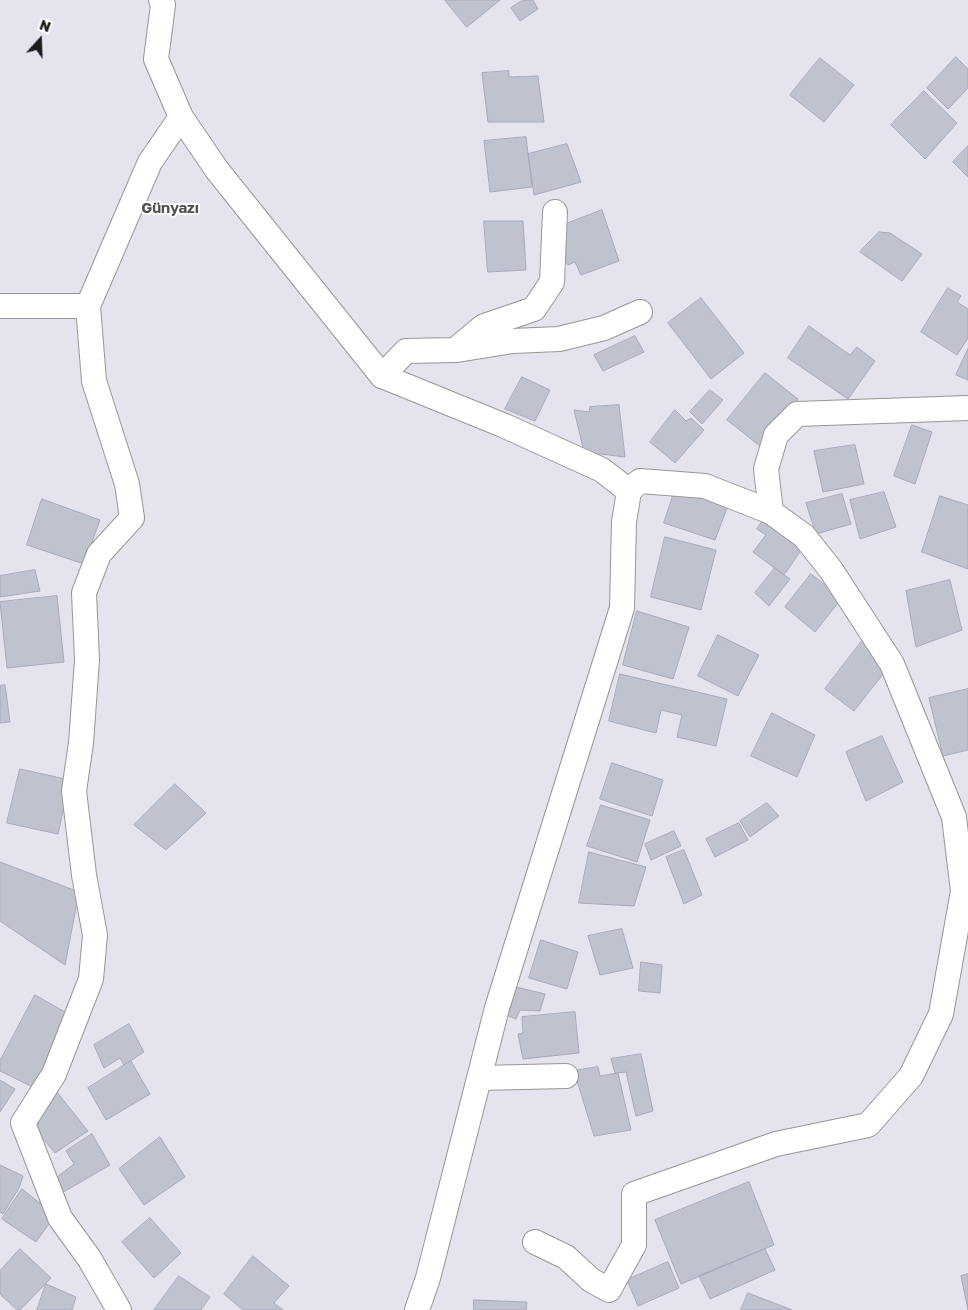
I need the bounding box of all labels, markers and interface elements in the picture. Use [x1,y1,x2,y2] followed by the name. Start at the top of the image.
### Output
[15,15,65,65] north arrow
[37,16,53,35] text: N
[141,199,199,217] district label: Günyazı

